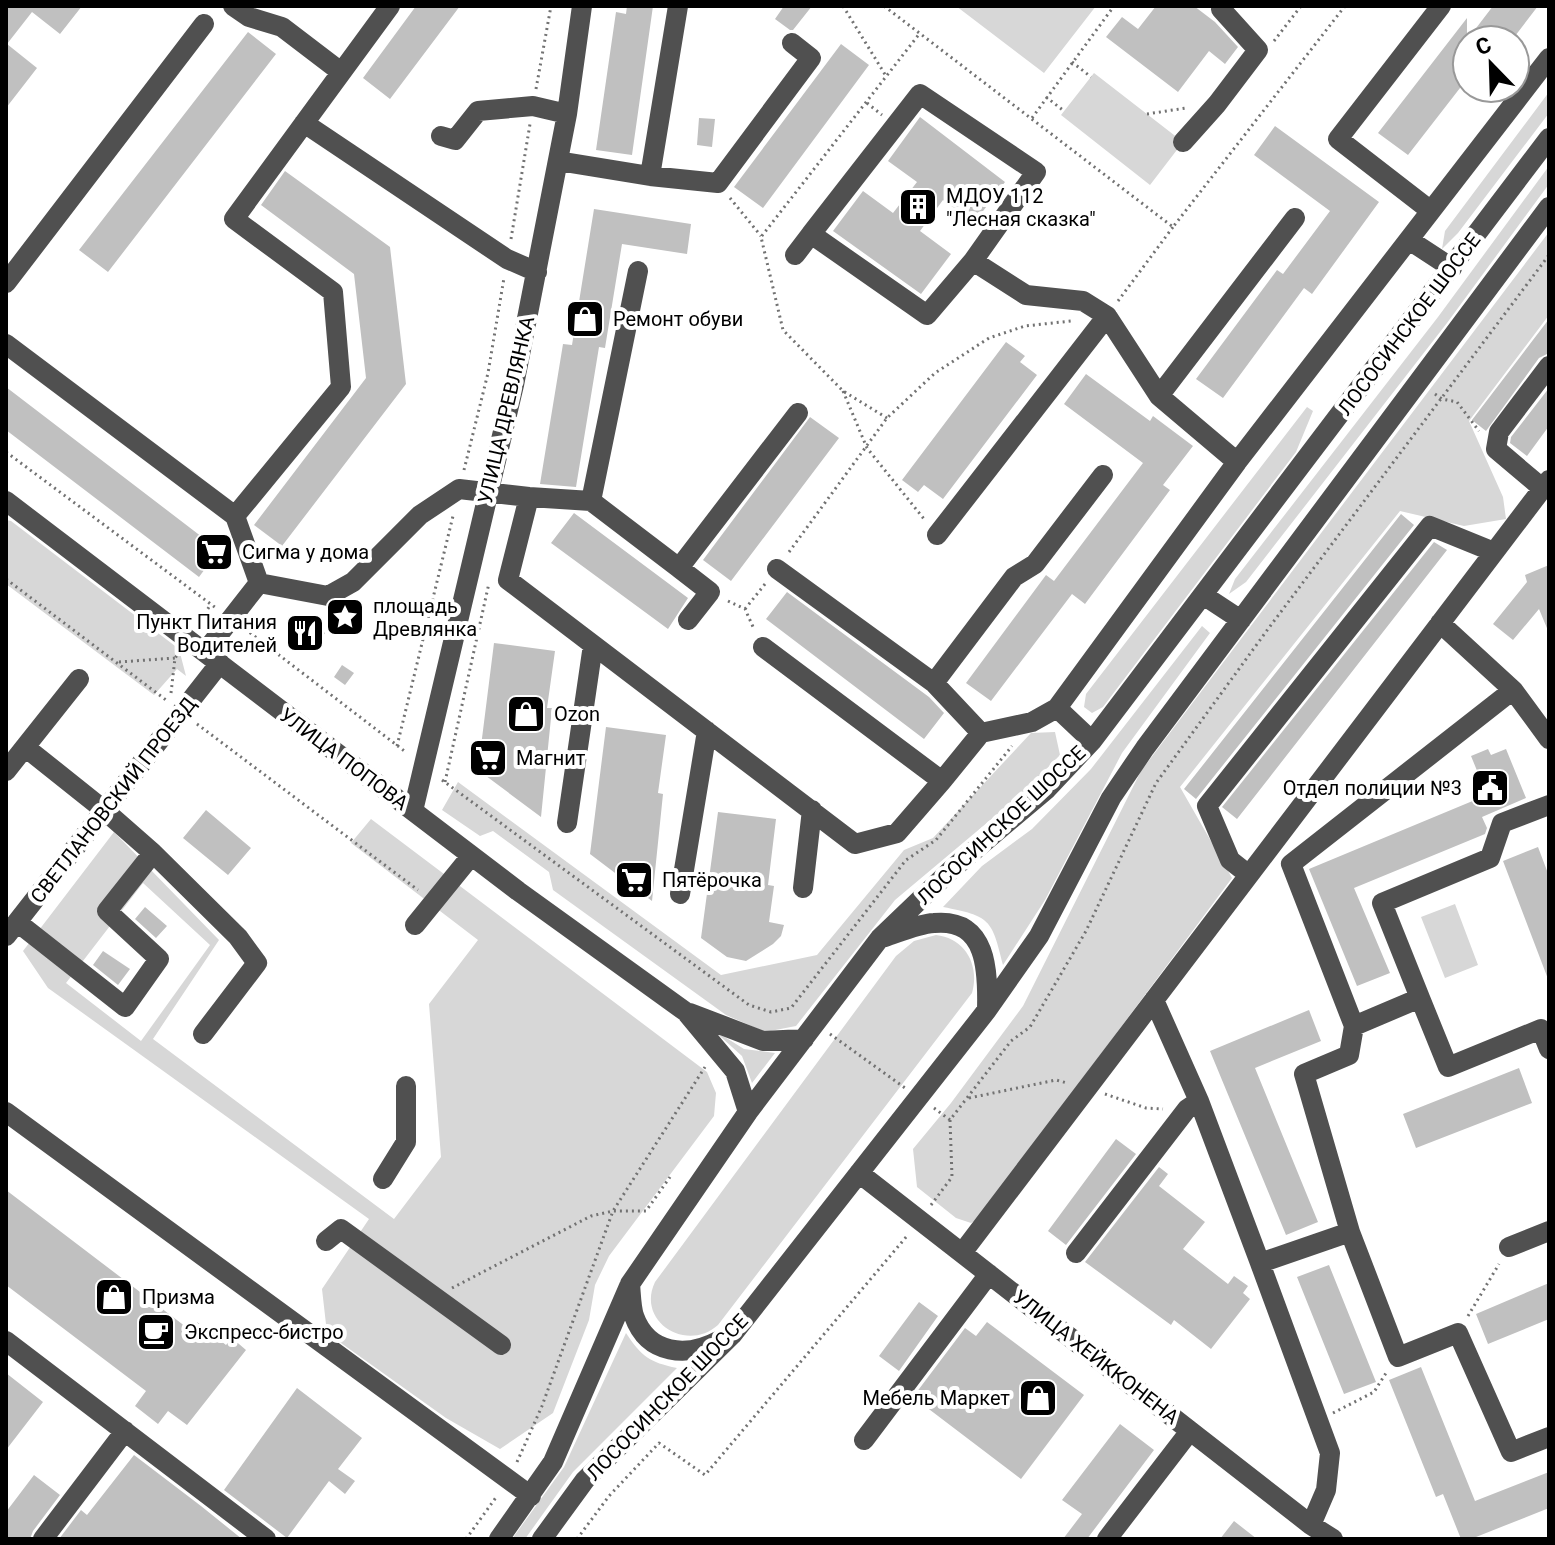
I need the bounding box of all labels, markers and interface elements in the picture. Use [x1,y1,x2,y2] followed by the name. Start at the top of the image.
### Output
[1451,24,1531,104] north arrow
[1472,32,1495,60] text: С
[946,184,1096,231] place label: МДОУ 112 "Лесная сказка"
[897,186,939,228] building icon: МДОУ 112 "Лесная сказка"
[1333,228,1485,420] street label: ЛОСОСИНСКОЕ ШОССЕ
[564,298,606,340] shop icon: Ремонт обуви
[613,307,743,331] place label: Ремонт обуви
[473,314,539,506] street label: УЛИЦА ДРЕВЛЯНКА
[193,531,235,573] supermarket icon: Сигма у дома
[242,540,369,564] place label: Сигма у дома
[373,594,477,641] place label: площадь Древлянка
[324,596,366,638] place icon: площадь Древлянка
[136,610,277,657] place label: Пункт Питания Водителей
[284,612,326,654] restaurant icon: Пункт Питания Водителей
[25,692,201,908] street label: СВЕТЛАНОВСКИЙ ПРОЕЗД
[505,693,547,735] shop icon: Ozon
[554,702,600,726] place label: Ozon
[275,703,413,815] street label: УЛИЦА ПОПОВА
[467,737,509,779] supermarket icon: Магнит
[912,741,1090,909] street label: ЛОСОСИНСКОЕ ШОССЕ
[516,746,586,770] place label: Магнит
[1469,767,1511,809] public building icon: Отдел полиции №3
[1283,776,1462,800] place label: Отдел полиции №3
[613,859,655,901] supermarket icon: Пятёрочка
[662,868,762,892] place label: Пятёрочка
[93,1276,135,1318] shop icon: Призма
[142,1285,215,1309] place label: Призма
[1008,1285,1184,1429] street label: УЛИЦА ХЕЙККОНЕНА
[581,1309,753,1485] street label: ЛОСОСИНСКОЕ ШОССЕ
[135,1311,177,1353] cafe icon: Экспресс-бистро
[184,1320,344,1344] place label: Экспресс-бистро
[1017,1377,1059,1419] shop icon: Мебель Маркет
[863,1386,1010,1410] place label: Мебель Маркет

